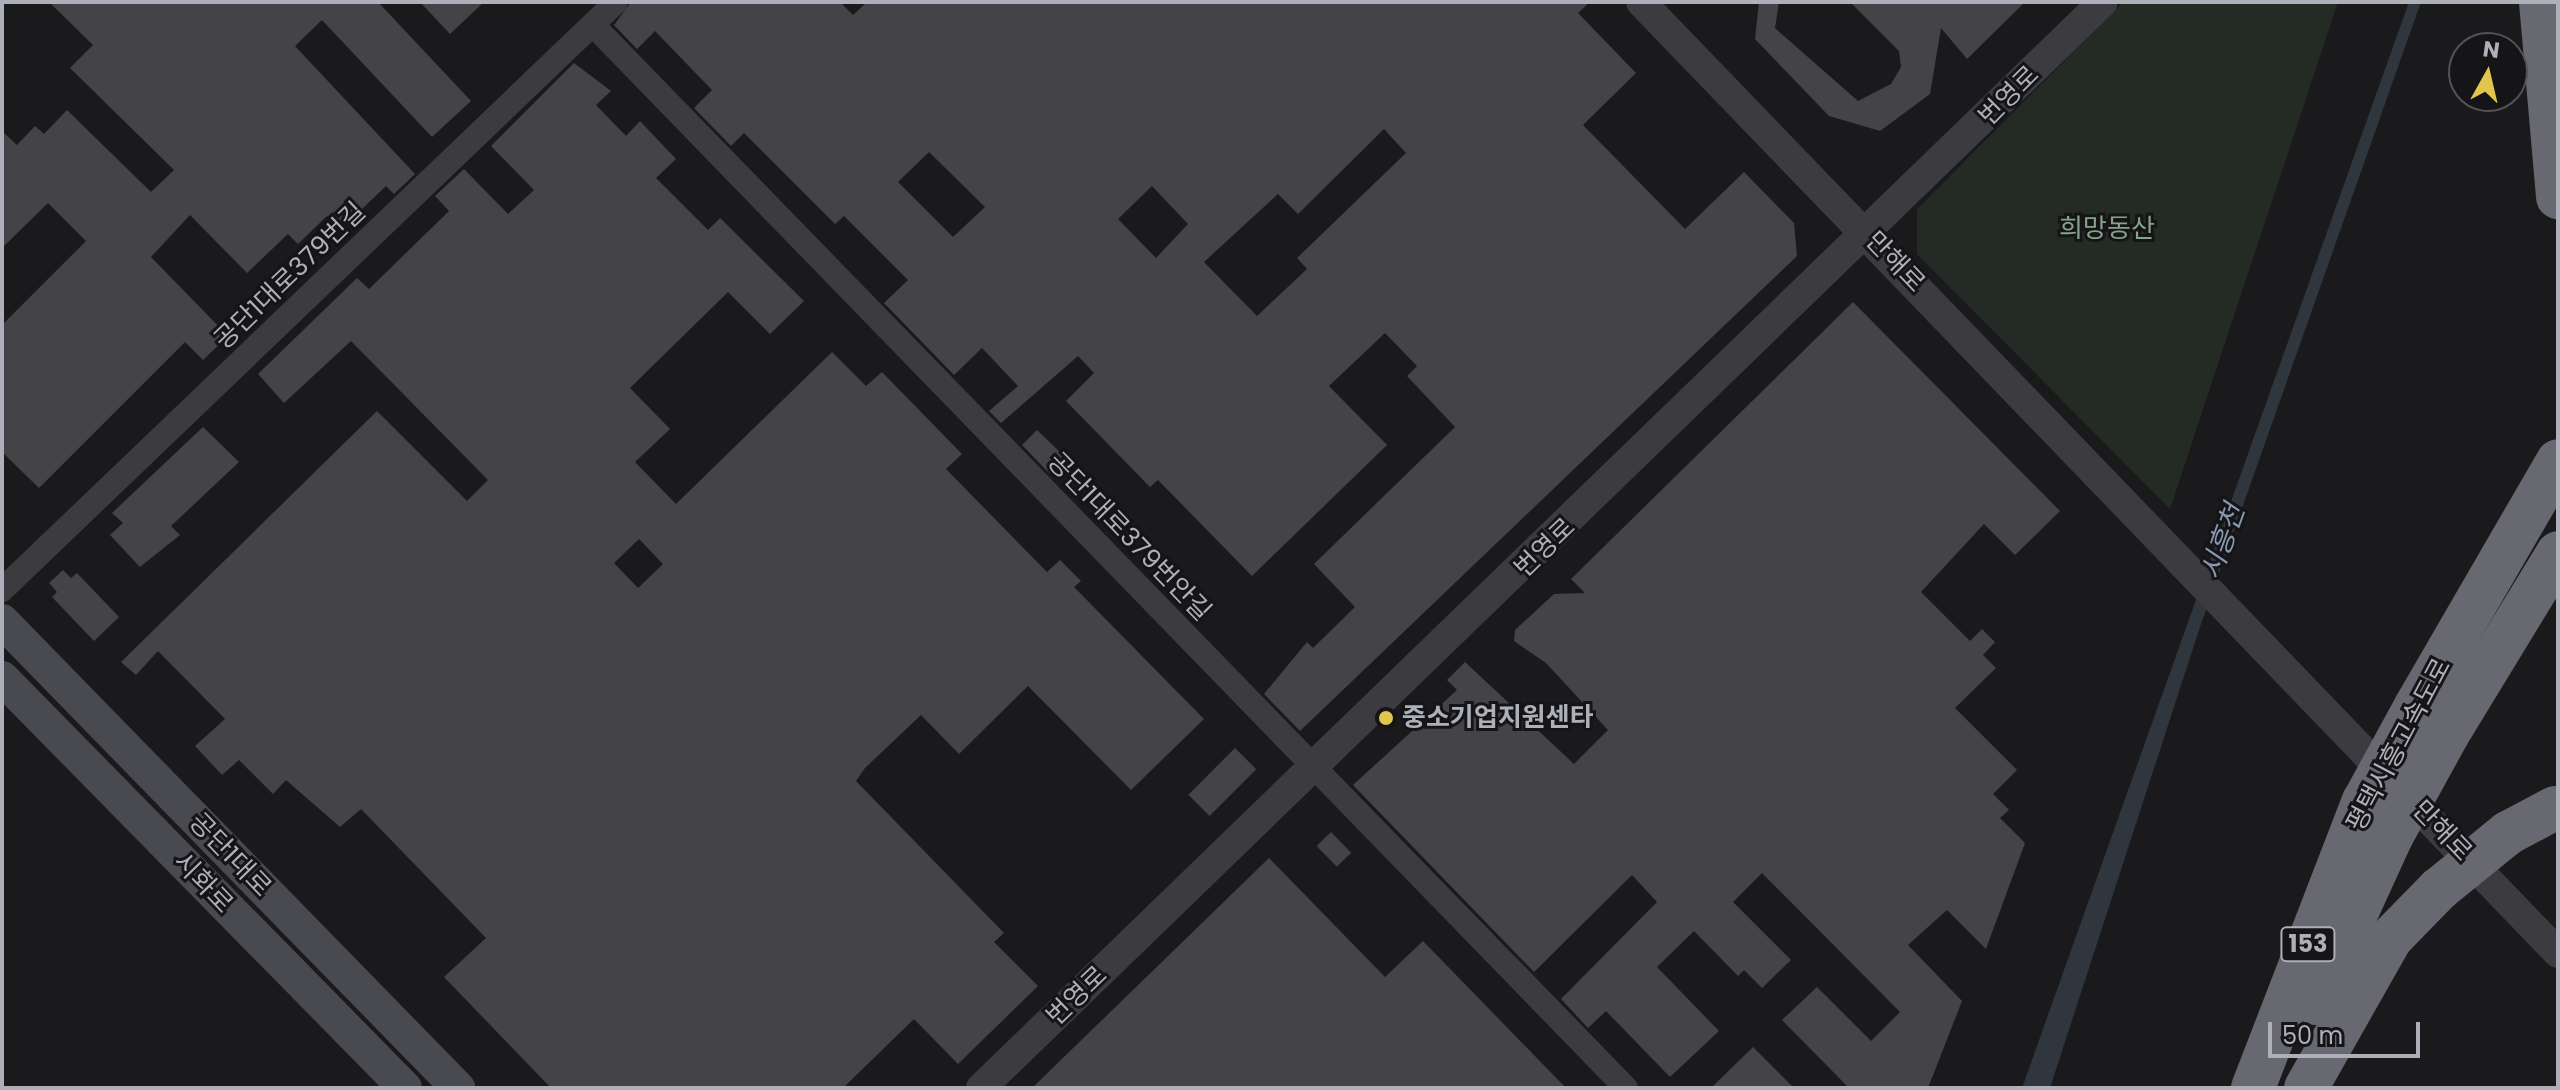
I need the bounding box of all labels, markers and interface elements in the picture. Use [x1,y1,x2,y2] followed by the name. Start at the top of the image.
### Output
[2448,32,2528,112] north arrow
[2481,33,2501,66] text: N
[1973,60,2045,132] street label: 번영로
[208,196,372,356] street label: 공단1대로379번길
[2059,213,2155,245] park label: 희망동산
[1859,225,1931,299] street label: 만해로
[1041,446,1217,628] street label: 공단1대로379번안길
[2194,500,2252,584] water label: 시흥천
[1508,512,1582,584] street label: 번영로
[2340,653,2458,837] street label: 평택시흥고속도로
[1402,702,1593,734] place label: 중소기업지원센타
[1377,709,1395,727] marker: 중소기업지원센타
[2406,794,2478,868] street label: 만해로
[183,807,277,903] street label: 공단1대로
[167,846,239,920] street label: 시화로
[2280,924,2336,964] road number: 153
[1040,960,1114,1032] street label: 번영로
[2272,1006,2424,1056] scale bar
[2282,1019,2343,1052] text: 50 m

